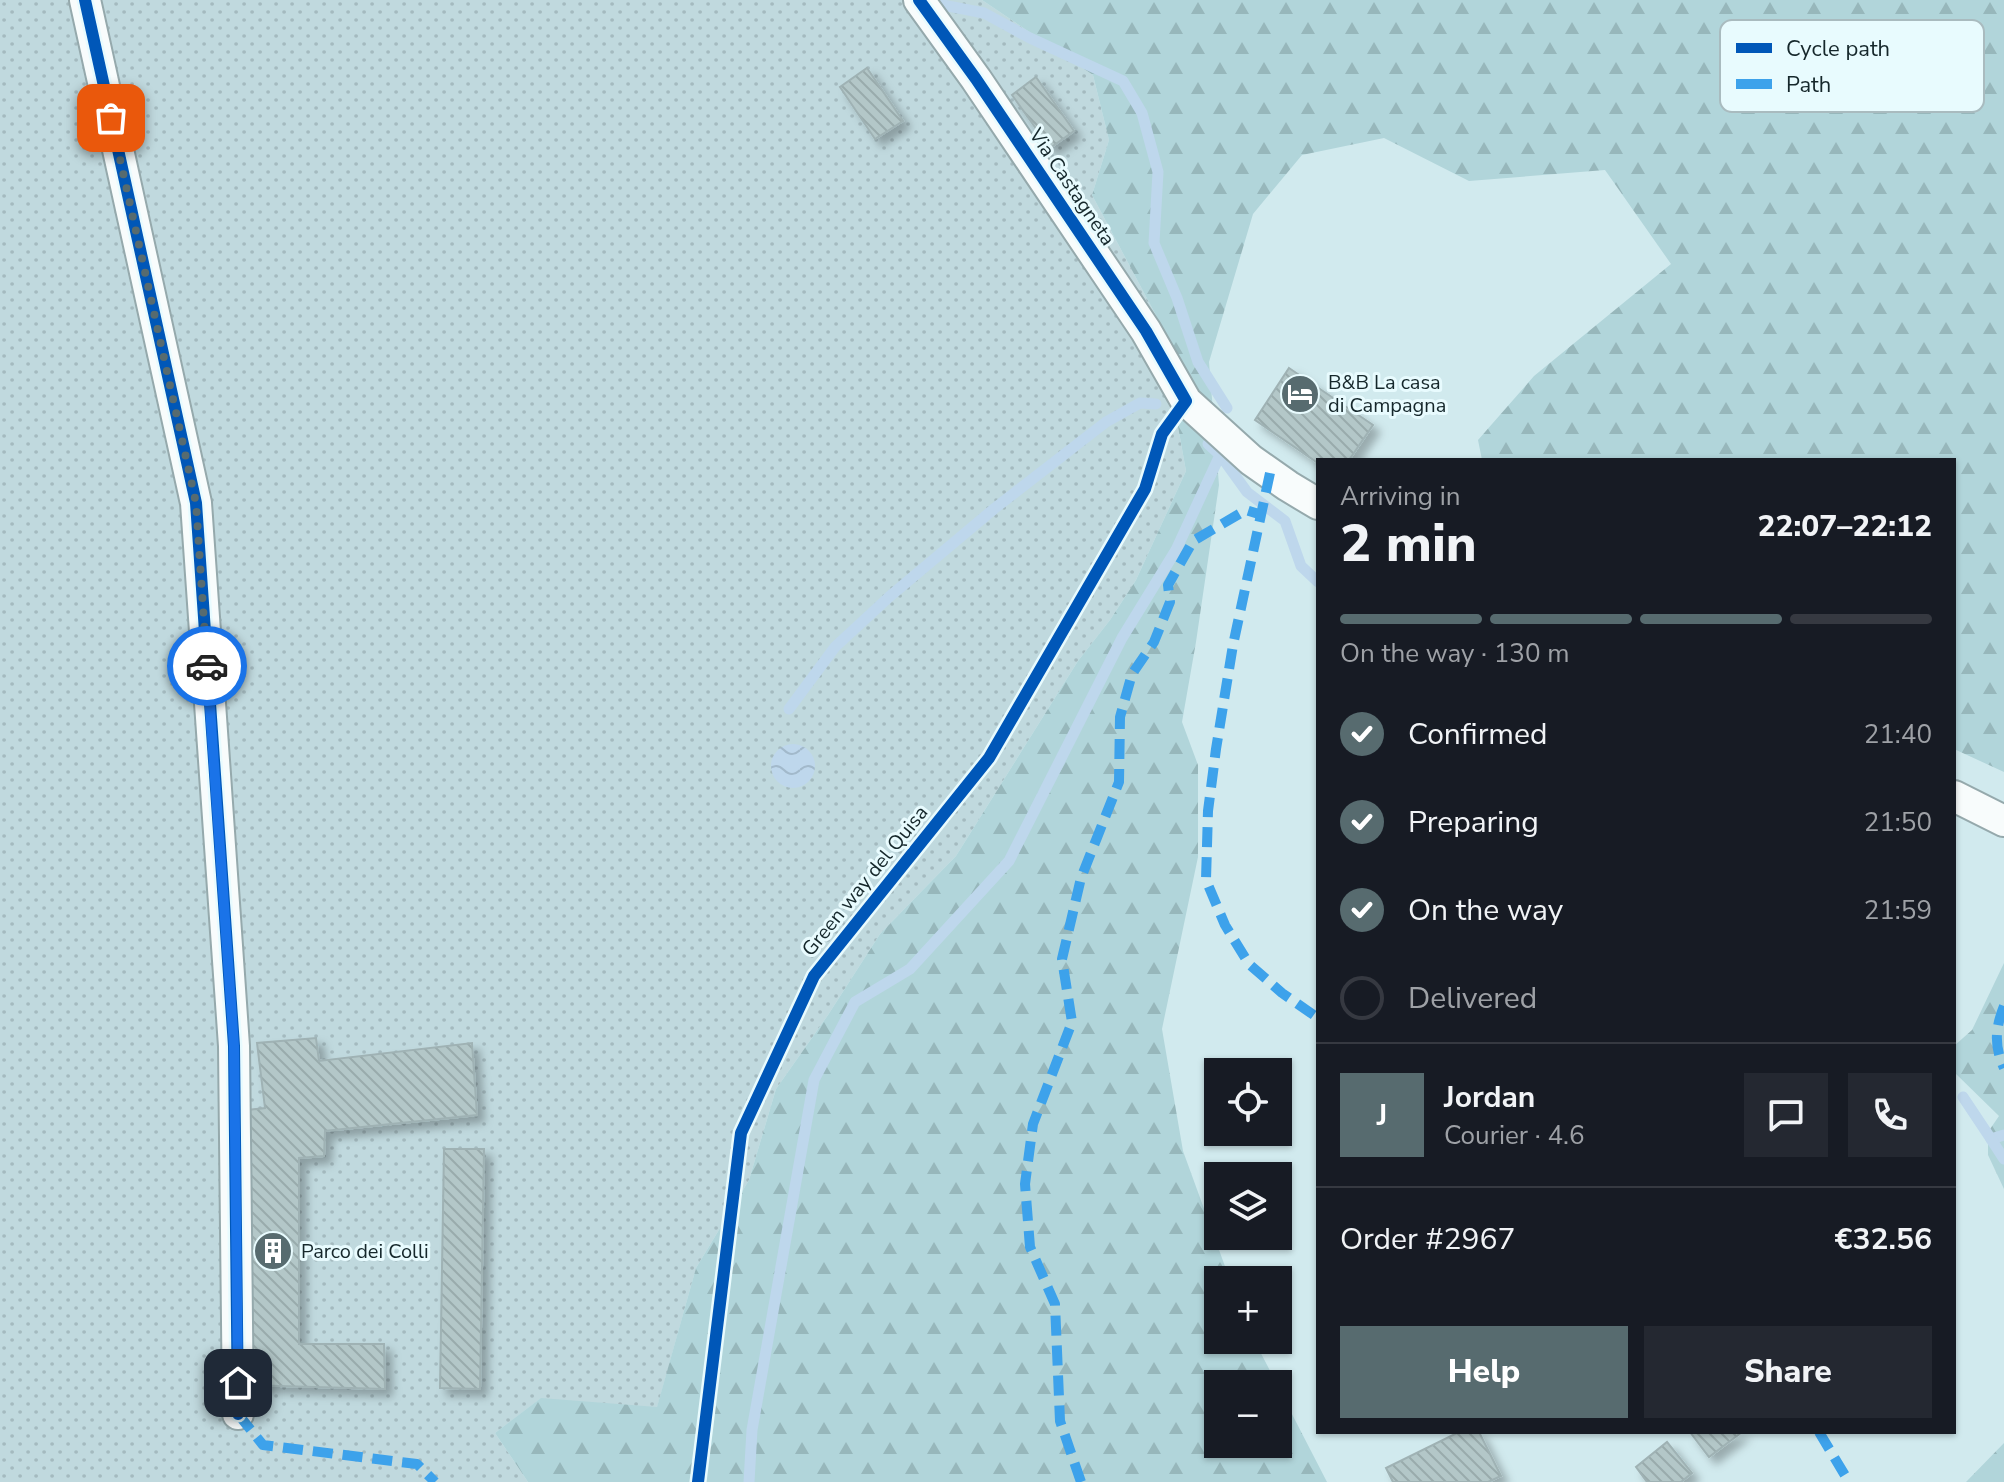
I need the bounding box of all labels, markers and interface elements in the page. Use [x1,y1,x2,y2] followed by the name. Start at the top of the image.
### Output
[1720,20,1984,112] legend
[1786,34,1890,64] text: Cycle path
[1786,70,1831,100] text: Path
[77,84,145,152] pin
[89,96,133,140] icon: bag
[1022,122,1121,251] street label: Via Castagneta
[1328,369,1446,419] place label: B&B La casa di Campagna
[1279,373,1321,415] hotel icon: B&B La casa di Campagna
[1340,479,1461,514] text: Arriving in
[1757,506,1932,547] text: 22:07–22:12
[1340,508,1477,579] text: 2 min
[167,626,247,706] courier
[1340,636,1569,671] text: On the way · 130 m
[185,644,229,688] icon: car
[1340,712,1384,756] icon: check
[1408,714,1548,755] text: Confirmed
[1864,717,1932,752] text: 21:40
[796,800,934,962] street label: Green way del Quisa
[1340,800,1384,844] icon: check
[1408,802,1539,843] text: Preparing
[1864,805,1932,840] text: 21:50
[1340,888,1384,932] icon: check
[1408,890,1563,931] text: On the way
[1864,893,1932,928] text: 21:59
[1408,978,1537,1019] text: Delivered
[1204,1058,1292,1458] map controls
[1204,1058,1292,1146] button: locate
[1744,1073,1828,1157] button: chat
[1848,1073,1932,1157] button: phone
[1444,1077,1535,1118] text: Jordan
[1377,1095,1387,1136] text: J
[1444,1118,1585,1153] text: Courier · 4.6
[1204,1162,1292,1250] button: layers
[1340,1219,1515,1260] text: Order #2967
[1835,1219,1932,1260] text: €32.56
[252,1230,294,1272] building icon: Parco dei Colli
[301,1238,429,1265] place label: Parco dei Colli
[1204,1266,1292,1354] button: +
[1340,1326,1628,1418] button: Help
[1644,1326,1932,1418] button: Share
[204,1349,272,1417] pin
[216,1361,260,1405] icon: home
[1204,1370,1292,1458] button: −

